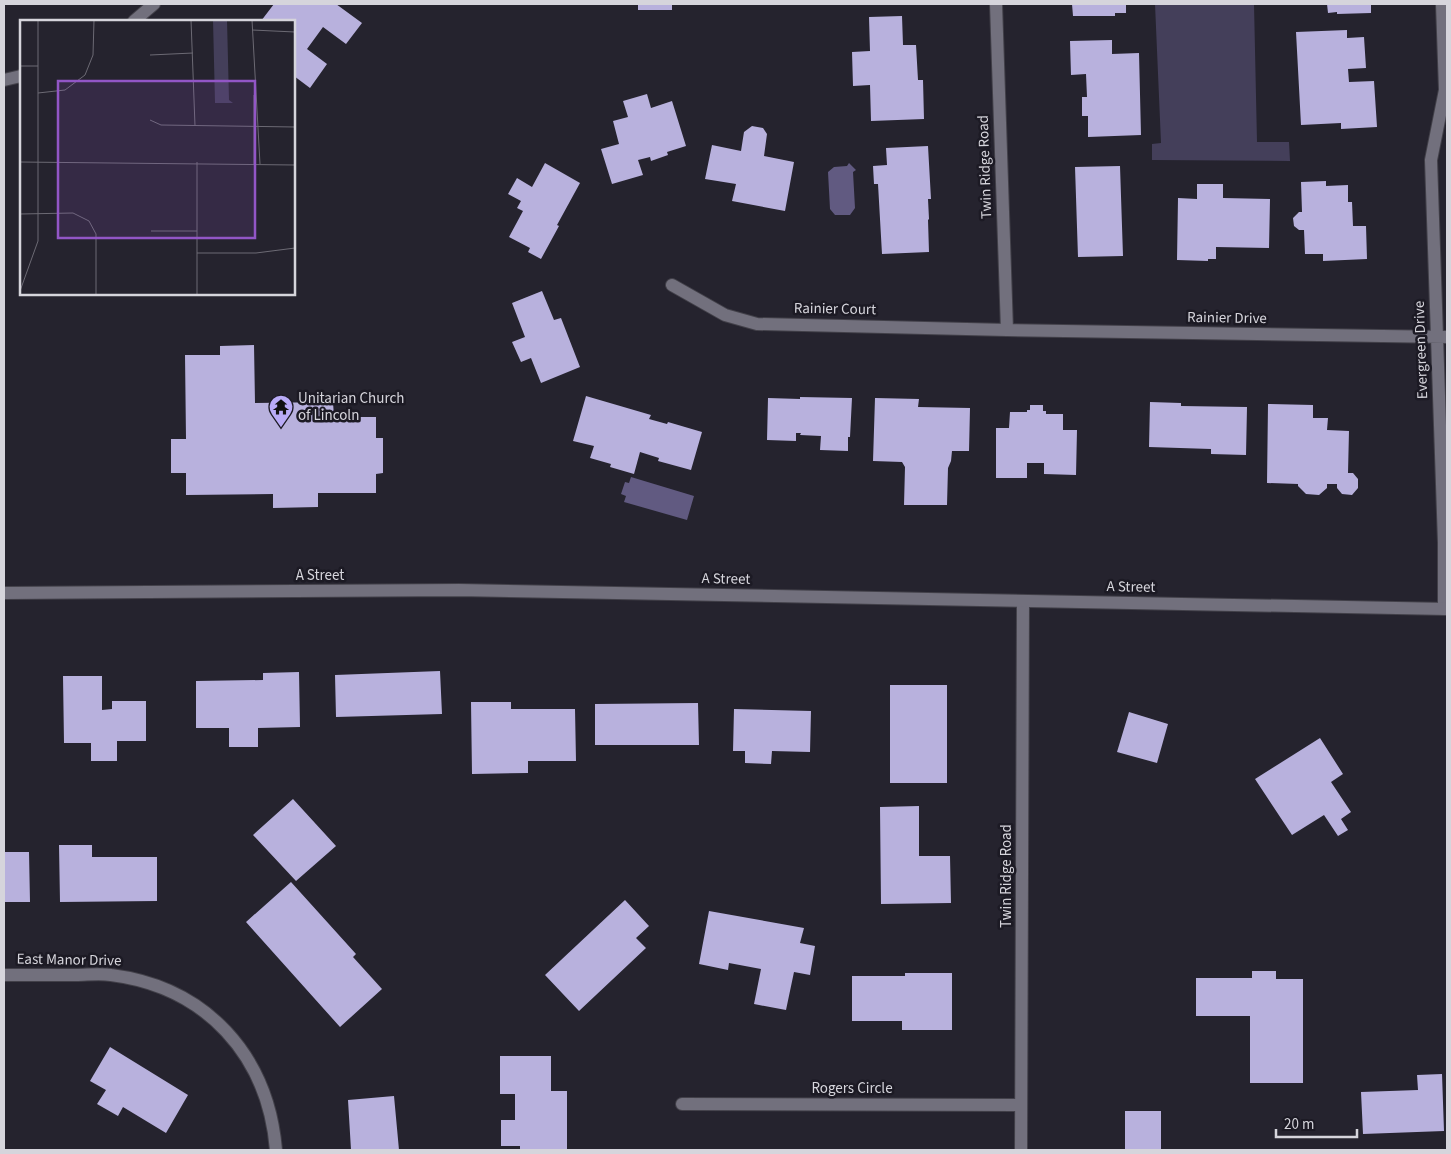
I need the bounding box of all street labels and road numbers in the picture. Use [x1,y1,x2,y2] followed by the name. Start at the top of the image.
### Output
[973,115,997,219] street label: Twin Ridge Road
[794,298,876,320] street label: Rainier Court
[1409,300,1433,400] street label: Evergreen Drive
[1187,307,1267,329] street label: Rainier Drive
[296,565,344,586] street label: A Street
[701,568,751,590] street label: A Street
[1106,576,1156,598] street label: A Street
[996,824,1017,928] street label: Twin Ridge Road
[16,949,122,971] street label: East Manor Drive
[811,1078,893,1099] street label: Rogers Circle

